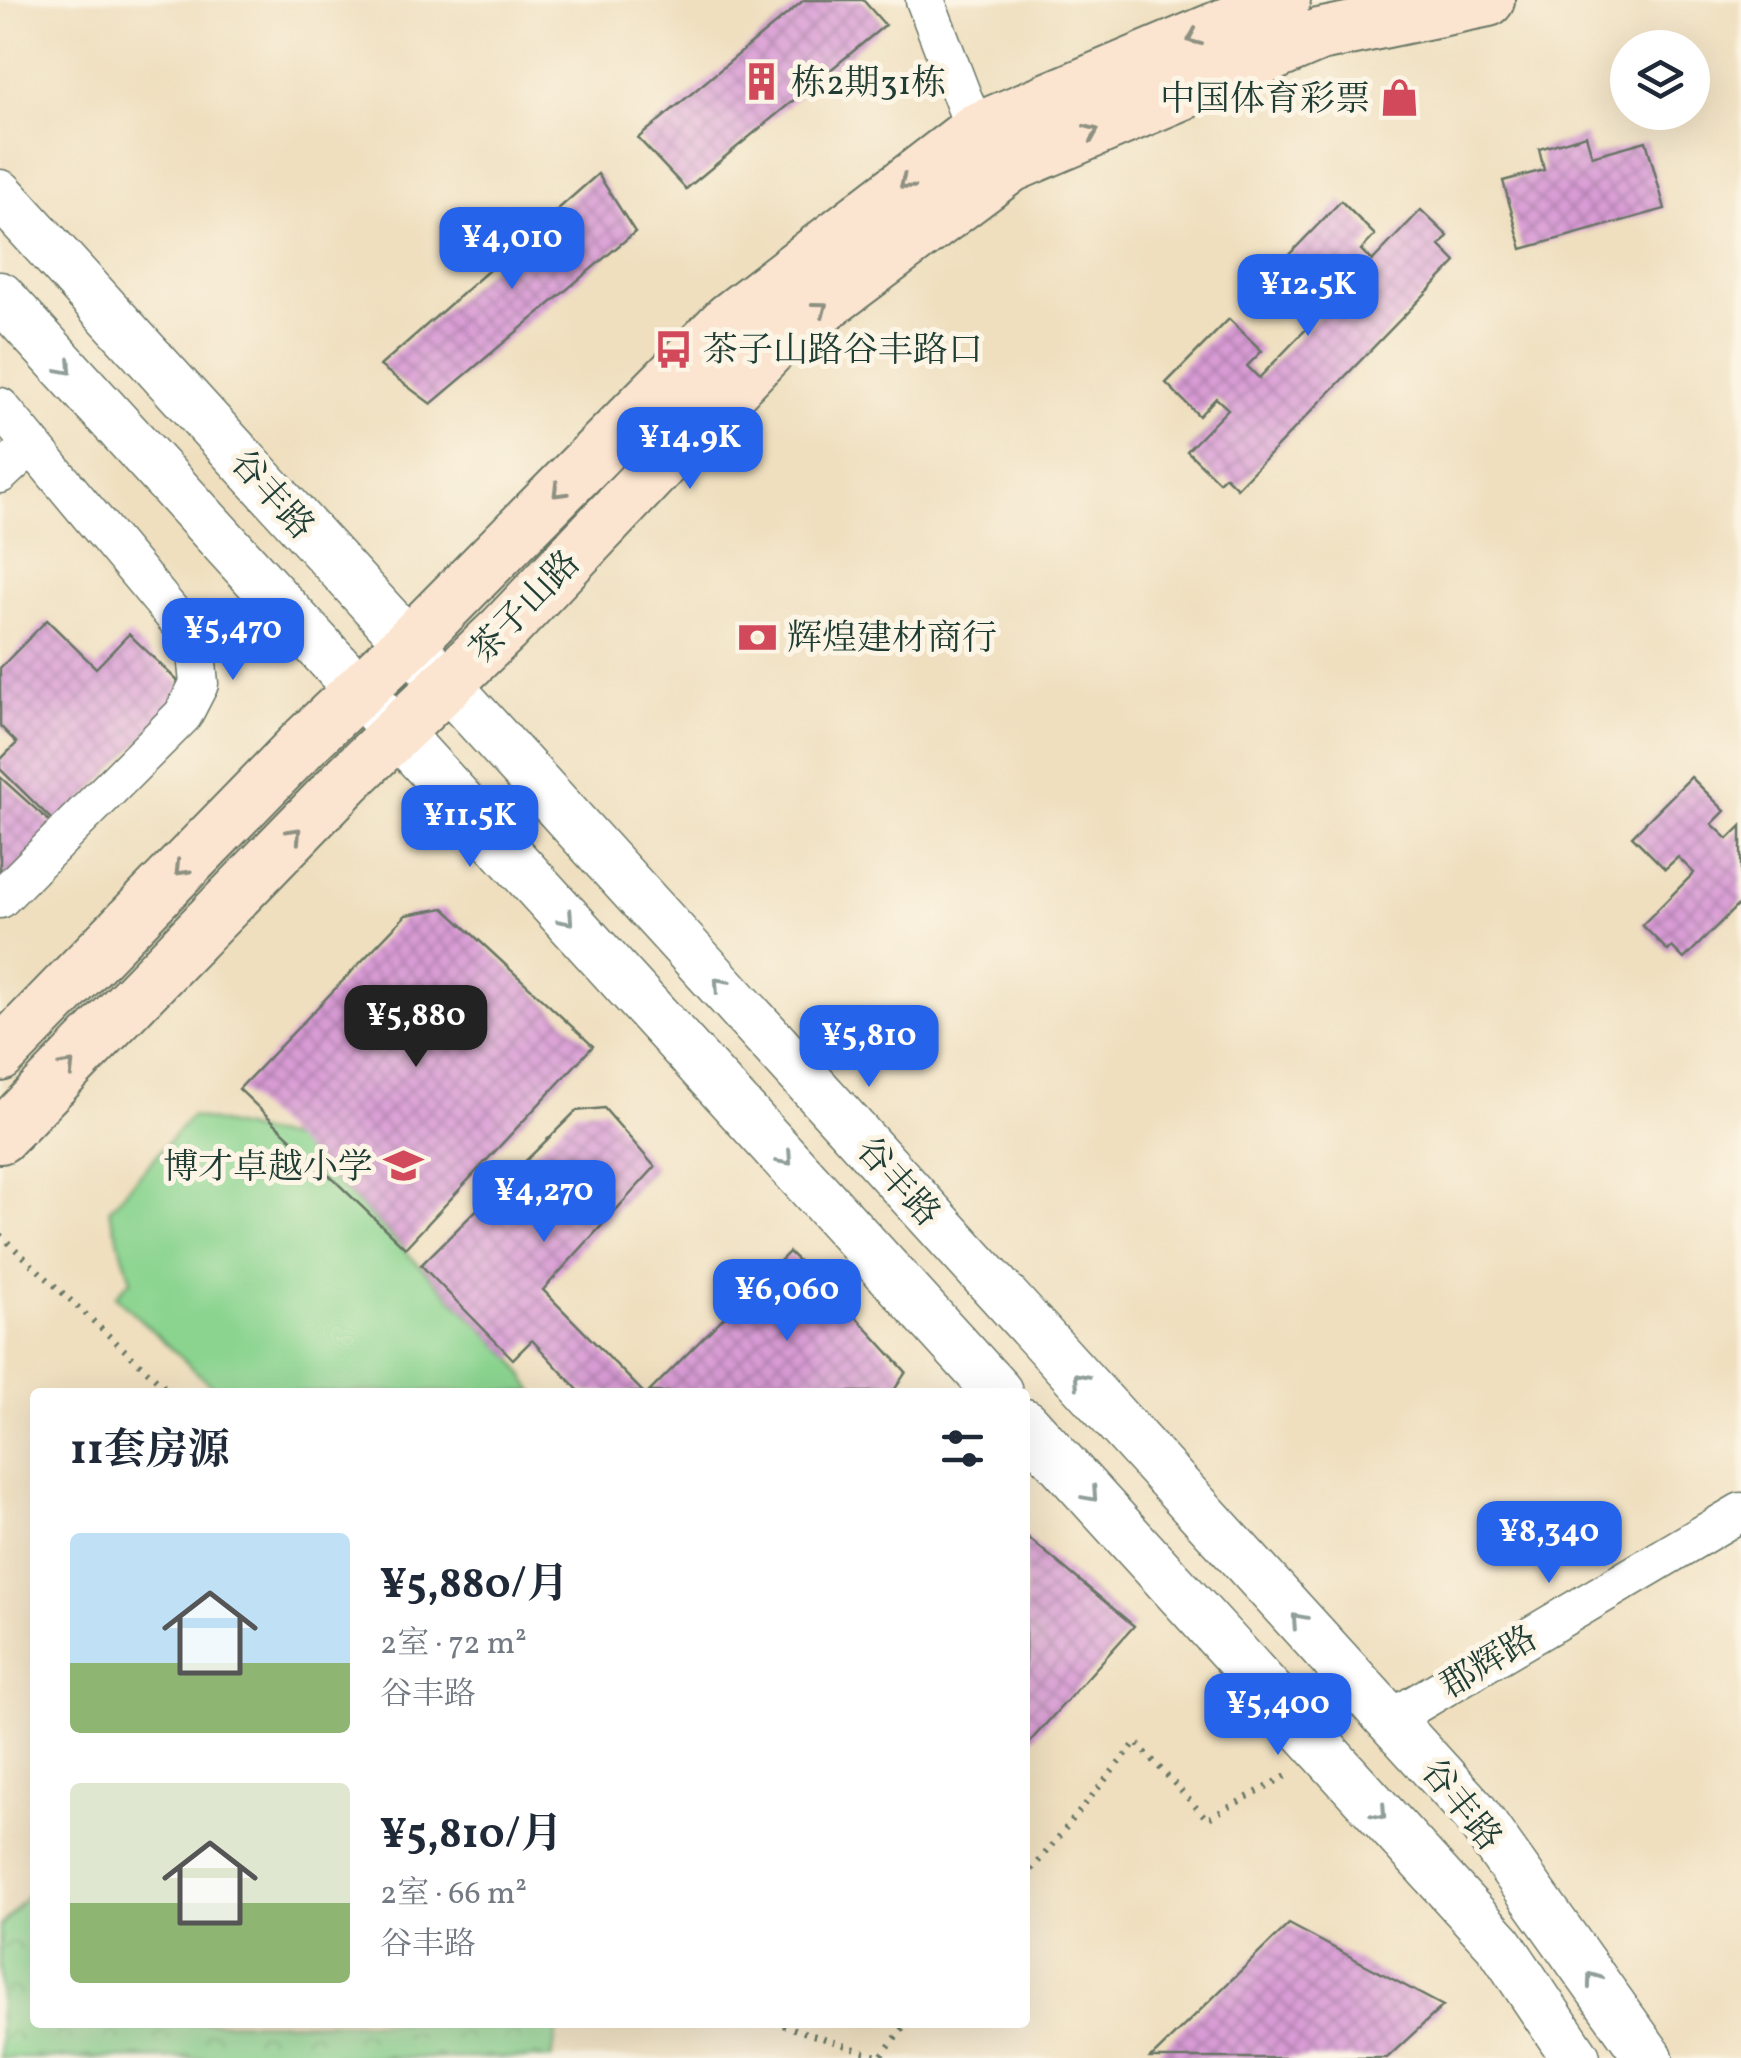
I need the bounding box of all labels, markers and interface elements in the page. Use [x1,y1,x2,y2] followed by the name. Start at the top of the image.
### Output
[1187,26,1205,46] one-way arrow
[1610,30,1710,130] map controls
[1610,30,1710,130] button: layers
[740,61,782,103] building icon: 栋2期31栋
[791,61,946,109] place label: 栋2期31栋
[1160,77,1370,125] place label: 中国体育彩票
[1379,77,1421,119] shop icon: 中国体育彩票
[1082,124,1100,144] one-way arrow
[899,172,917,189] one-way arrow
[431,207,593,292] pin: ¥4,010
[461,217,563,261] text: ¥4,010
[1227,254,1389,339] pin: ¥12.5K
[1259,264,1357,308] text: ¥12.5K
[810,302,828,319] one-way arrow
[652,328,694,370] bus stop icon: 茶子山路谷丰路口
[703,328,983,376] place label: 茶子山路谷丰路口
[54,356,72,375] one-way arrow
[609,407,771,492] pin: ¥14.9K
[639,417,741,461] text: ¥14.9K
[218,441,324,551] street label: 谷丰路
[553,480,571,498] one-way arrow
[460,541,592,675] street label: 茶子山路
[152,598,314,683] pin: ¥5,470
[184,608,282,652] text: ¥5,470
[736,616,778,658] bank icon: 辉煌建材商行
[787,616,997,664] place label: 辉煌建材商行
[389,785,551,870] pin: ¥11.5K
[423,795,517,839] text: ¥11.5K
[283,827,301,845] one-way arrow
[175,858,193,876] one-way arrow
[555,907,573,926] one-way arrow
[713,977,731,995] one-way arrow
[335,985,497,1070] pin: ¥5,880
[366,995,466,1039] text: ¥5,880
[788,1005,950,1090] pin: ¥5,810
[822,1015,916,1059] text: ¥5,810
[56,1060,74,1078] one-way arrow
[844,1128,950,1238] street label: 谷丰路
[163,1145,373,1193] place label: 博才卓越小学
[382,1145,424,1187] school or university icon: 博才卓越小学
[774,1147,792,1166] one-way arrow
[463,1160,625,1245] pin: ¥4,270
[494,1170,594,1214] text: ¥4,270
[706,1259,868,1344] pin: ¥6,060
[735,1269,839,1313] text: ¥6,060
[1074,1372,1092,1391] one-way arrow
[935,1421,990,1476] icon: filters
[70,1423,230,1482] text: 11套房源
[1079,1483,1097,1502] one-way arrow
[1468,1501,1630,1586] pin: ¥8,340
[1499,1511,1599,1555] text: ¥8,340
[380,1557,569,1616] text: ¥5,880/月
[150,1573,270,1693] icon: home
[1292,1613,1310,1632] one-way arrow
[1432,1616,1547,1711] street label: 郡辉路
[380,1623,527,1667] text: 2室 · 72 m²
[1197,1673,1359,1758] pin: ¥5,400
[380,1674,476,1718] text: 谷丰路
[1226,1683,1330,1727] text: ¥5,400
[1408,1750,1511,1862] street label: 谷丰路
[1368,1801,1386,1820] one-way arrow
[380,1807,563,1866] text: ¥5,810/月
[150,1823,270,1943] icon: home
[380,1873,527,1917] text: 2室 · 66 m²
[380,1924,476,1968] text: 谷丰路
[1586,1971,1605,1990] one-way arrow

